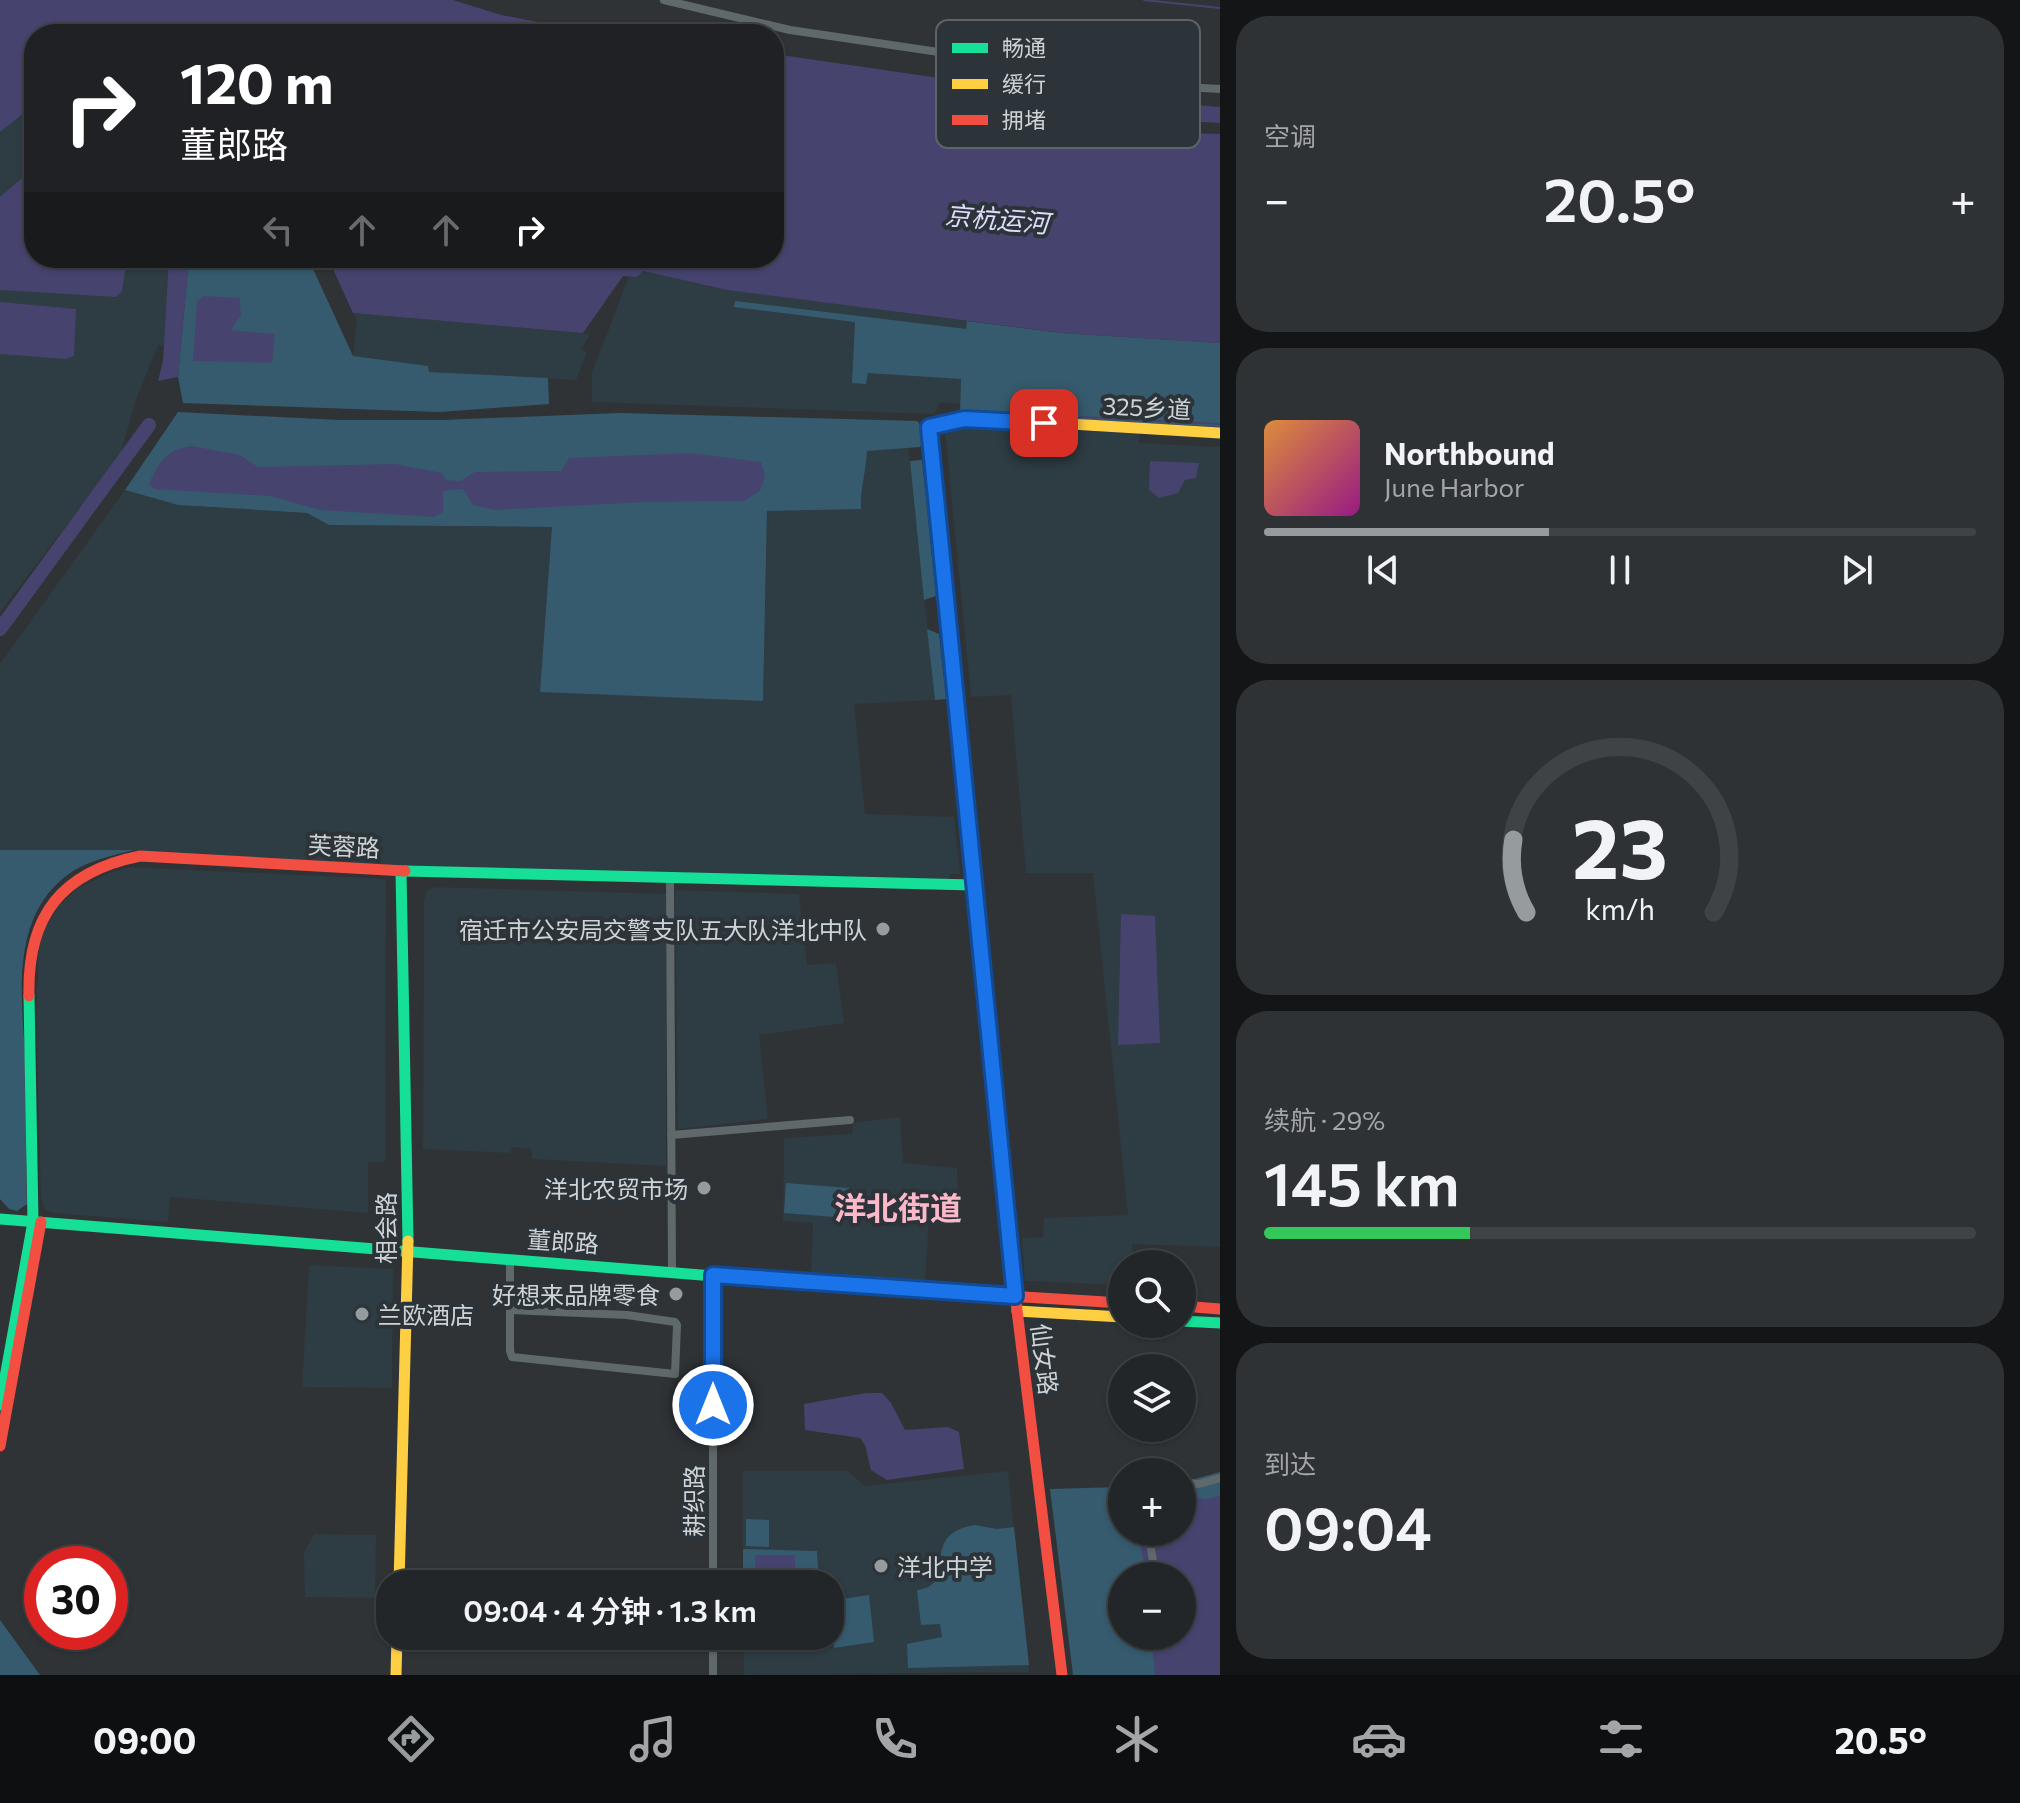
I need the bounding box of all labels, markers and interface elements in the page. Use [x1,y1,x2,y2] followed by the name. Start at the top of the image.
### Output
[936,20,1200,148] legend
[1002,34,1046,61] text: 畅通
[180,47,334,116] text: 120 m
[48,56,152,160] icon: right
[1002,70,1046,97] text: 缓行
[1002,106,1046,133] text: 拥堵
[1264,120,1316,151] text: 空调
[180,121,288,165] text: 董郎路
[1544,161,1696,234] text: 20.5°
[1264,171,1289,225] text: −
[1950,171,1976,225] text: +
[944,198,1055,238] water label: 京杭运河
[256,208,300,252] icon: left
[340,208,384,252] icon: ahead
[424,208,468,252] icon: ahead
[508,208,552,252] icon: right
[1010,389,1078,457] pin
[1102,390,1192,424] street label: 325乡道
[1022,401,1066,445] icon: arrive
[1384,434,1555,471] text: Northbound
[1384,471,1524,502] text: June Harbor
[1361,548,1405,592] icon: previous
[1598,548,1642,592] icon: pause
[1835,548,1879,592] icon: next
[1572,794,1668,896] text: 23
[307,830,381,862] street label: 芙蓉路
[1585,892,1655,927] text: km/h
[459,915,867,944] place label: 宿迁市公安局交警支队五大队洋北中队
[874,920,892,938] marker: 宿迁市公安局交警支队五大队洋北中队
[1264,1104,1385,1135] text: 续航 · 29%
[1264,1145,1460,1218] text: 145 km
[544,1174,688,1203] place label: 洋北农贸市场
[695,1179,713,1197] marker: 洋北农贸市场
[834,1187,962,1227] district label: 洋北街道
[371,1192,400,1264] street label: 相会路
[526,1224,600,1258] street label: 董郎路
[1108,1250,1196,1650] map controls
[1108,1250,1196,1338] button: search
[492,1280,660,1309] place label: 好想来品牌零食
[667,1285,685,1303] marker: 好想来品牌零食
[378,1300,474,1329] place label: 兰欧酒店
[353,1305,371,1323] marker: 兰欧酒店
[1026,1322,1064,1396] street label: 仙女路
[1108,1354,1196,1442] button: layers
[671,1363,755,1447] position arrow
[1264,1448,1316,1479] text: 到达
[1108,1458,1196,1546] button: +
[679,1465,708,1537] street label: 耕织路
[1264,1489,1432,1562] text: 09:04
[24,1546,128,1650] speed limit sign: 30
[897,1552,993,1581] place label: 洋北中学
[872,1557,890,1575] marker: 洋北中学
[1108,1562,1196,1650] button: −
[463,1591,757,1628] text: 09:04 · 4 分钟 · 1.3 km
[383,1711,439,1767] icon: directions
[625,1711,681,1767] icon: music
[867,1711,923,1767] icon: phone
[1109,1711,1165,1767] icon: climate
[1351,1711,1407,1767] icon: car
[1593,1711,1649,1767] icon: filters
[93,1717,197,1761] text: 09:00
[1835,1717,1927,1761] text: 20.5°

